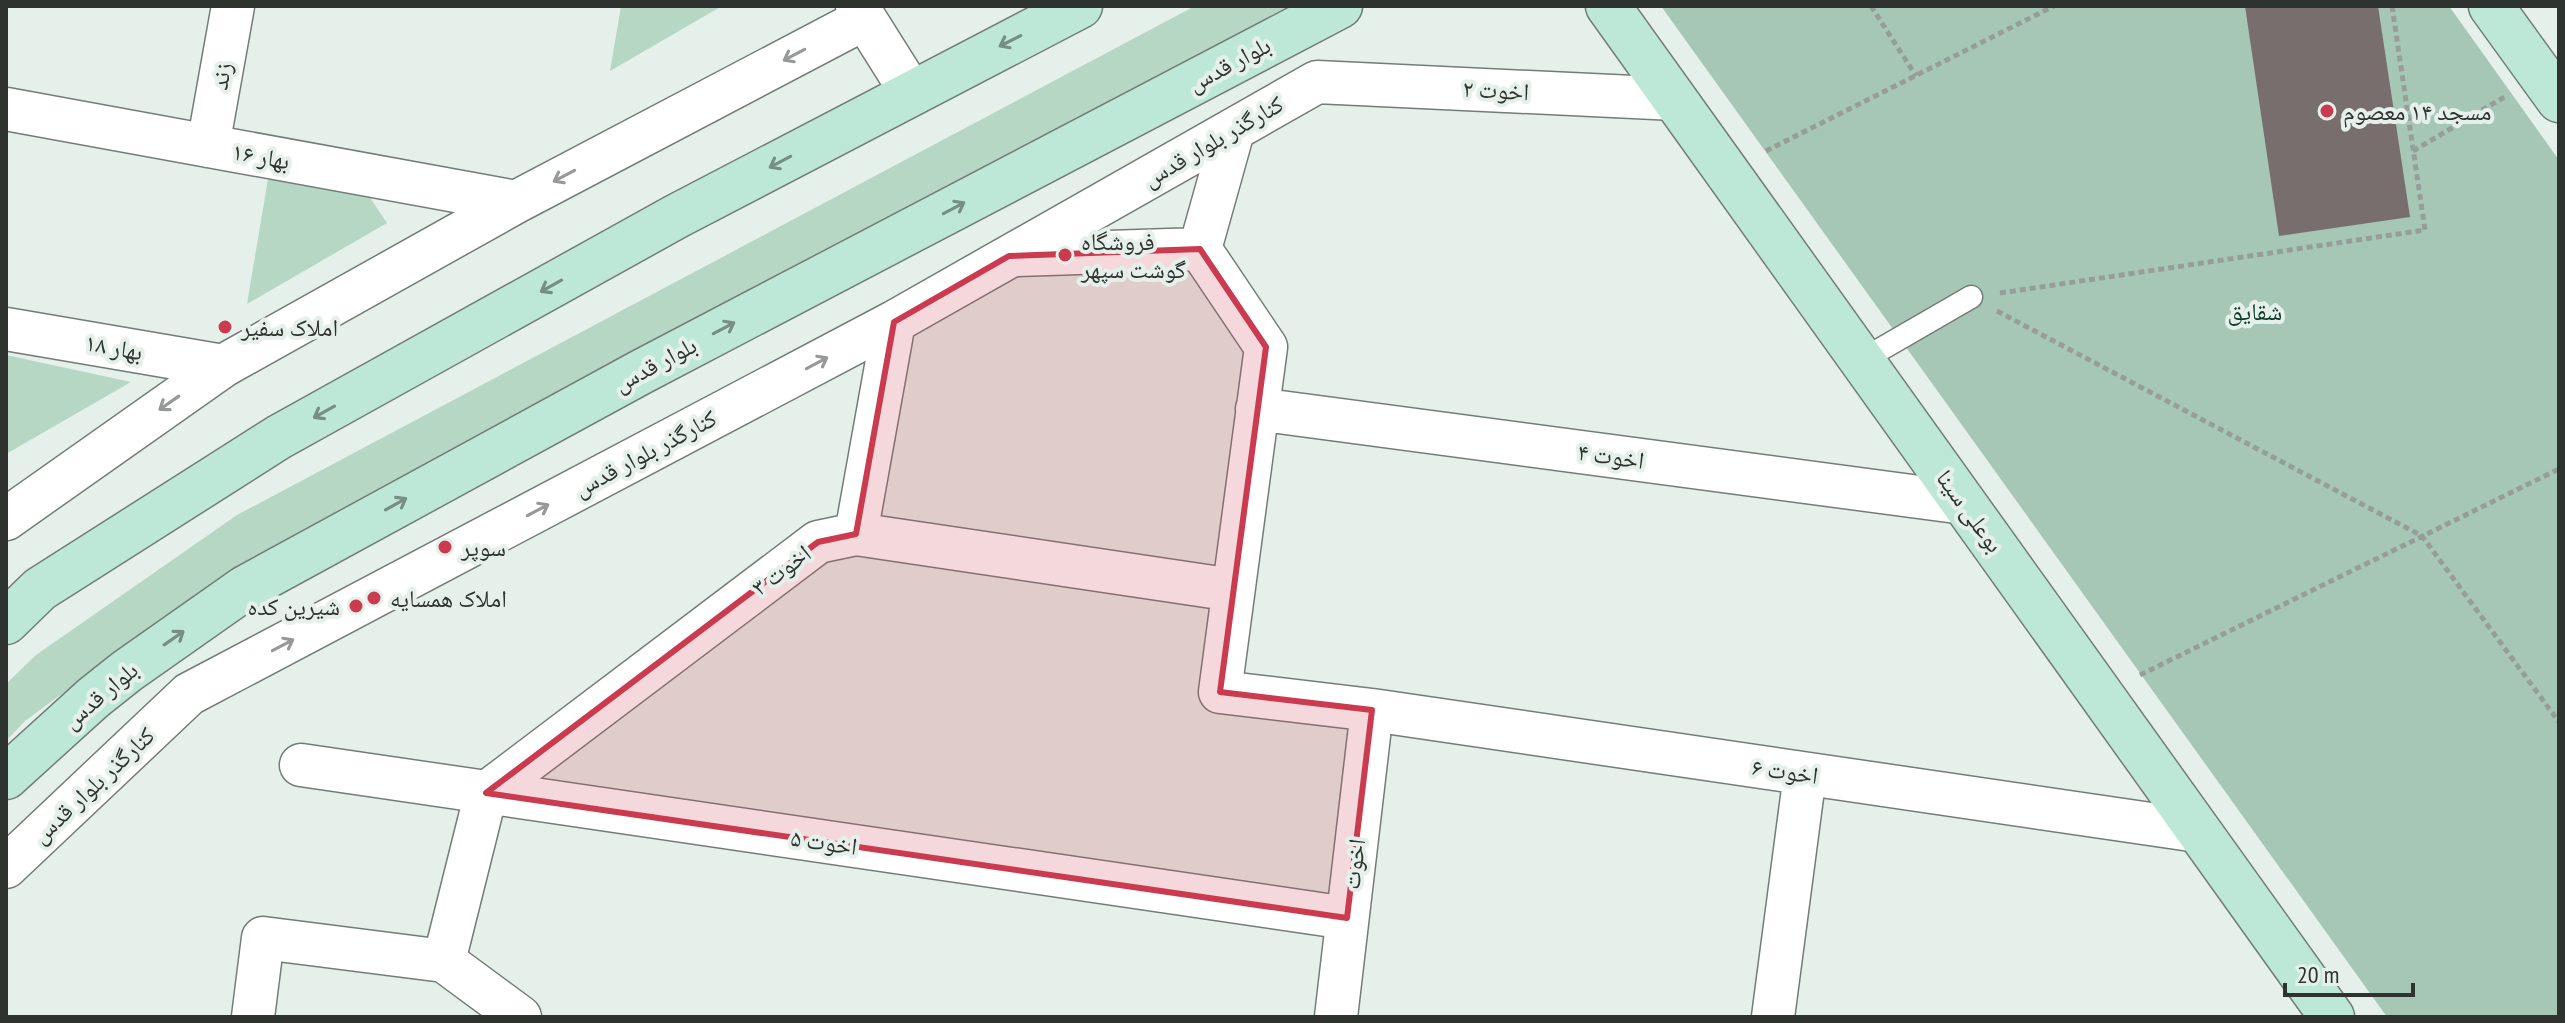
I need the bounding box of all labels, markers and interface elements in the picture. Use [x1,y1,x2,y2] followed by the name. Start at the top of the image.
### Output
[1182,29,1276,99] street label: بلوار قدس
[999,34,1023,50] one-way arrow
[783,48,807,64] one-way arrow
[203,60,239,92] street label: زند
[1462,73,1530,107] street label: اخوت ۲
[1137,88,1289,194] street label: کنارگذر بلوار قدس
[2343,96,2491,128] place label: مسجد ۱۴ معصوم
[2318,102,2336,120] marker: مسجد ۱۴ معصوم
[230,136,292,176] street label: بهار ۱۶
[768,154,792,170] one-way arrow
[553,169,577,185] one-way arrow
[942,199,966,215] one-way arrow
[1080,226,1186,285] place label: فروشگاه گوشت سپهر
[1056,246,1074,264] marker: فروشگاه گوشت سپهر
[540,278,564,294] one-way arrow
[2228,296,2282,327] park label: شقایق
[240,312,338,343] place label: املاک سفیر
[216,318,234,336] marker: املاک سفیر
[712,320,735,336] one-way arrow
[83,327,145,367] street label: بهار ۱۸
[608,329,702,399] street label: بلوار قدس
[805,354,828,370] one-way arrow
[159,395,181,412] one-way arrow
[568,402,722,504] street label: کنارگذر بلوار قدس
[313,404,336,420] one-way arrow
[1576,436,1646,476] street label: اخوت ۴
[1930,463,2010,559] street label: بوعلی سینا
[384,496,408,512] one-way arrow
[525,502,549,518] one-way arrow
[460,532,506,563] place label: سوپر
[436,538,454,556] marker: سوپر
[745,538,817,602] street label: اخوت ۳
[390,583,507,614] place label: املاک همسایه
[365,589,383,607] marker: املاک همسایه
[247,591,340,622] place label: شیرین کده
[347,597,365,615] marker: شیرین کده
[162,630,184,646] one-way arrow
[270,636,294,652] one-way arrow
[56,654,144,736] street label: بلوار قدس
[25,720,161,850] street label: کنارگذر بلوار قدس
[1750,751,1820,791] street label: اخوت ۶
[789,822,859,862] street label: اخوت ۵
[1336,837,1372,891] street label: اخوت
[2285,947,2413,997] scale bar
[2297,959,2339,990] text: 20 m

